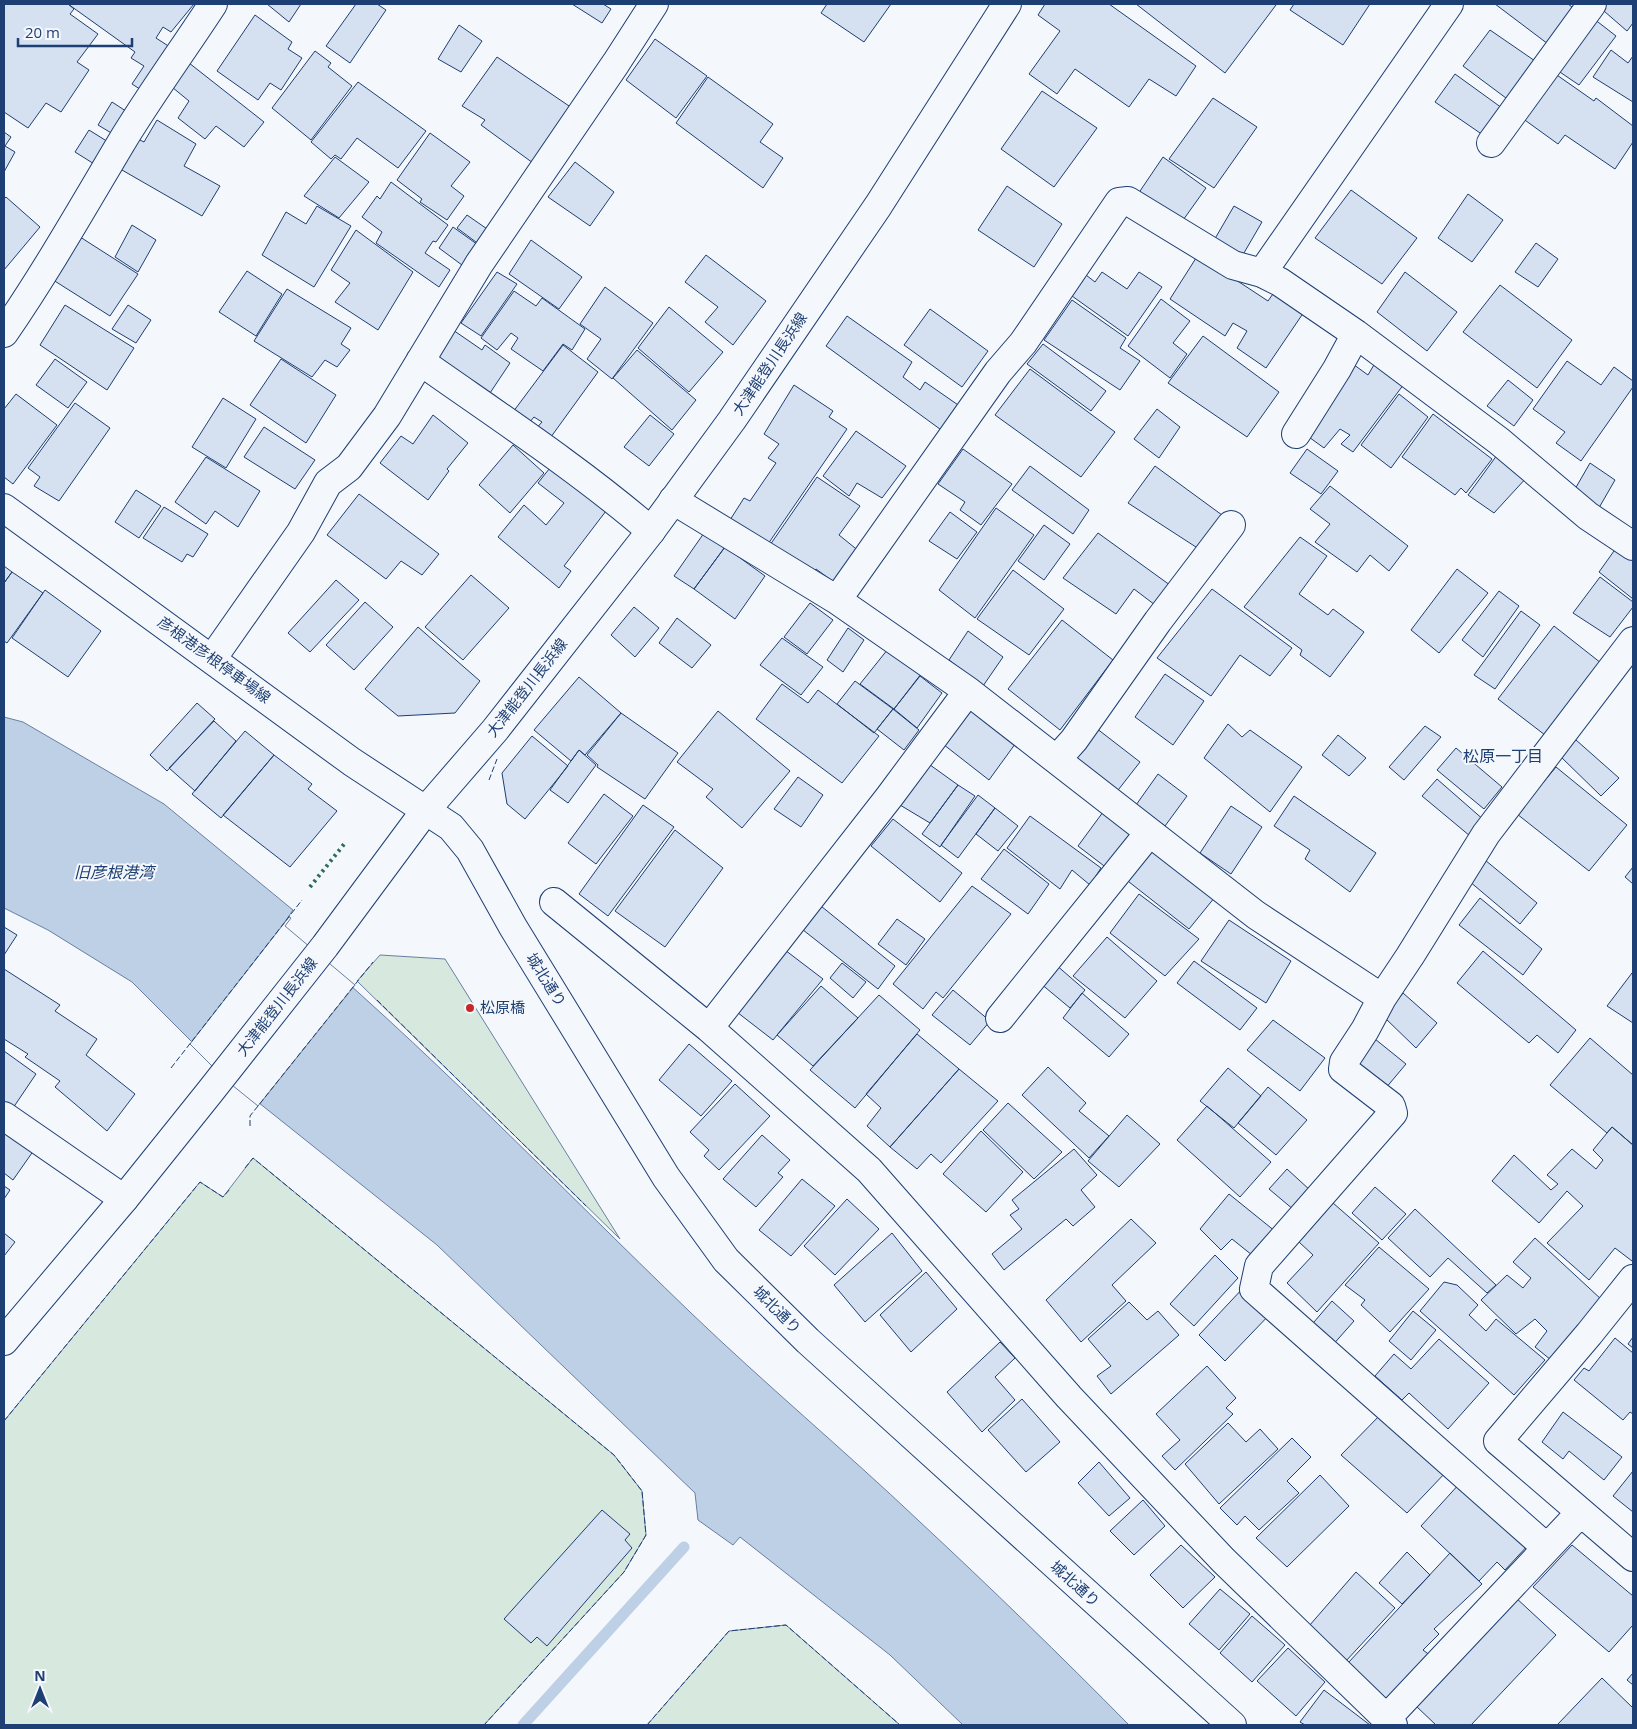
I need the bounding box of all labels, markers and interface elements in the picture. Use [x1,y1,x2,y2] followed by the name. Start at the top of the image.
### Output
[18,15,131,47] scale bar
[25,22,60,42] text: 20 m
[727,308,811,419] street label: 大津能登川長浜線
[154,611,275,707] street label: 彦根港彦根停車場線
[481,634,571,741] street label: 大津能登川長浜線
[1463,745,1543,767] district label: 松原一丁目
[74,861,157,883] water label: 旧彦根港湾
[522,949,571,1010] street label: 城北通り
[231,953,321,1060] street label: 大津能登川長浜線
[480,997,525,1017] place label: 松原橋
[464,1002,476,1014] marker: 松原橋
[749,1281,806,1338] street label: 城北通り
[1047,1556,1105,1611] street label: 城北通り
[15,1664,65,1714] north arrow
[34,1666,46,1685] text: N

